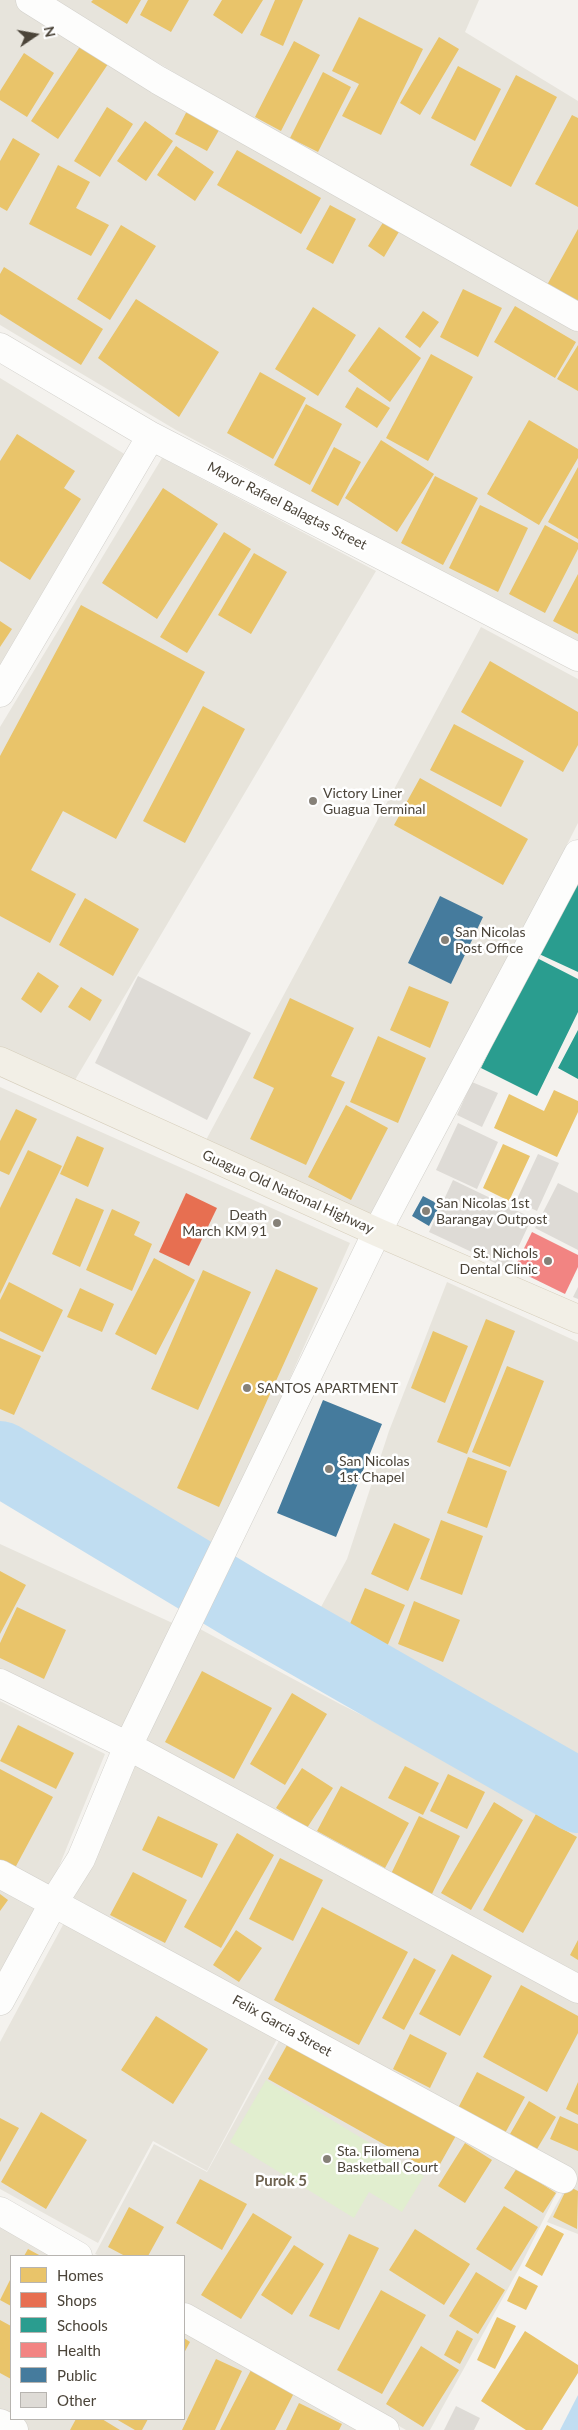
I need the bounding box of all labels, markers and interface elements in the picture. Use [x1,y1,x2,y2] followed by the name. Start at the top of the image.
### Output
[10,10,60,60] north arrow
[41,25,60,39] text: N
[204,458,370,554] street label: Mayor Rafael Balagtas Street
[323,785,425,818] place label: Victory Liner Guagua Terminal
[307,795,319,807] marker: Victory Liner Guagua Terminal
[455,924,526,956] place label: San Nicolas Post Office
[439,934,451,946] marker: San Nicolas Post Office
[200,1147,376,1237] street label: Guagua Old National Highway
[436,1195,547,1228] place label: San Nicolas 1st Barangay Outpost
[420,1205,432,1217] marker: San Nicolas 1st Barangay Outpost
[182,1207,267,1240] place label: Death March KM 91
[271,1217,283,1229] marker: Death March KM 91
[460,1245,538,1278] place label: St. Nichols Dental Clinic
[542,1255,554,1267] marker: St. Nichols Dental Clinic
[257,1380,398,1396] place label: SANTOS APARTMENT
[241,1382,253,1394] marker: SANTOS APARTMENT
[339,1453,410,1485] place label: San Nicolas 1st Chapel
[323,1463,335,1475] marker: San Nicolas 1st Chapel
[229,1992,335,2060] street label: Felix Garcia Street
[337,2143,438,2176] place label: Sta. Filomena Basketball Court
[321,2153,333,2165] marker: Sta. Filomena Basketball Court
[255,2172,307,2190] district label: Purok 5
[10,2255,185,2420] legend
[57,2266,103,2284] text: Homes
[57,2291,97,2309] text: Shops
[57,2316,108,2334] text: Schools
[57,2341,101,2359] text: Health
[57,2366,97,2384] text: Public
[57,2391,96,2409] text: Other

